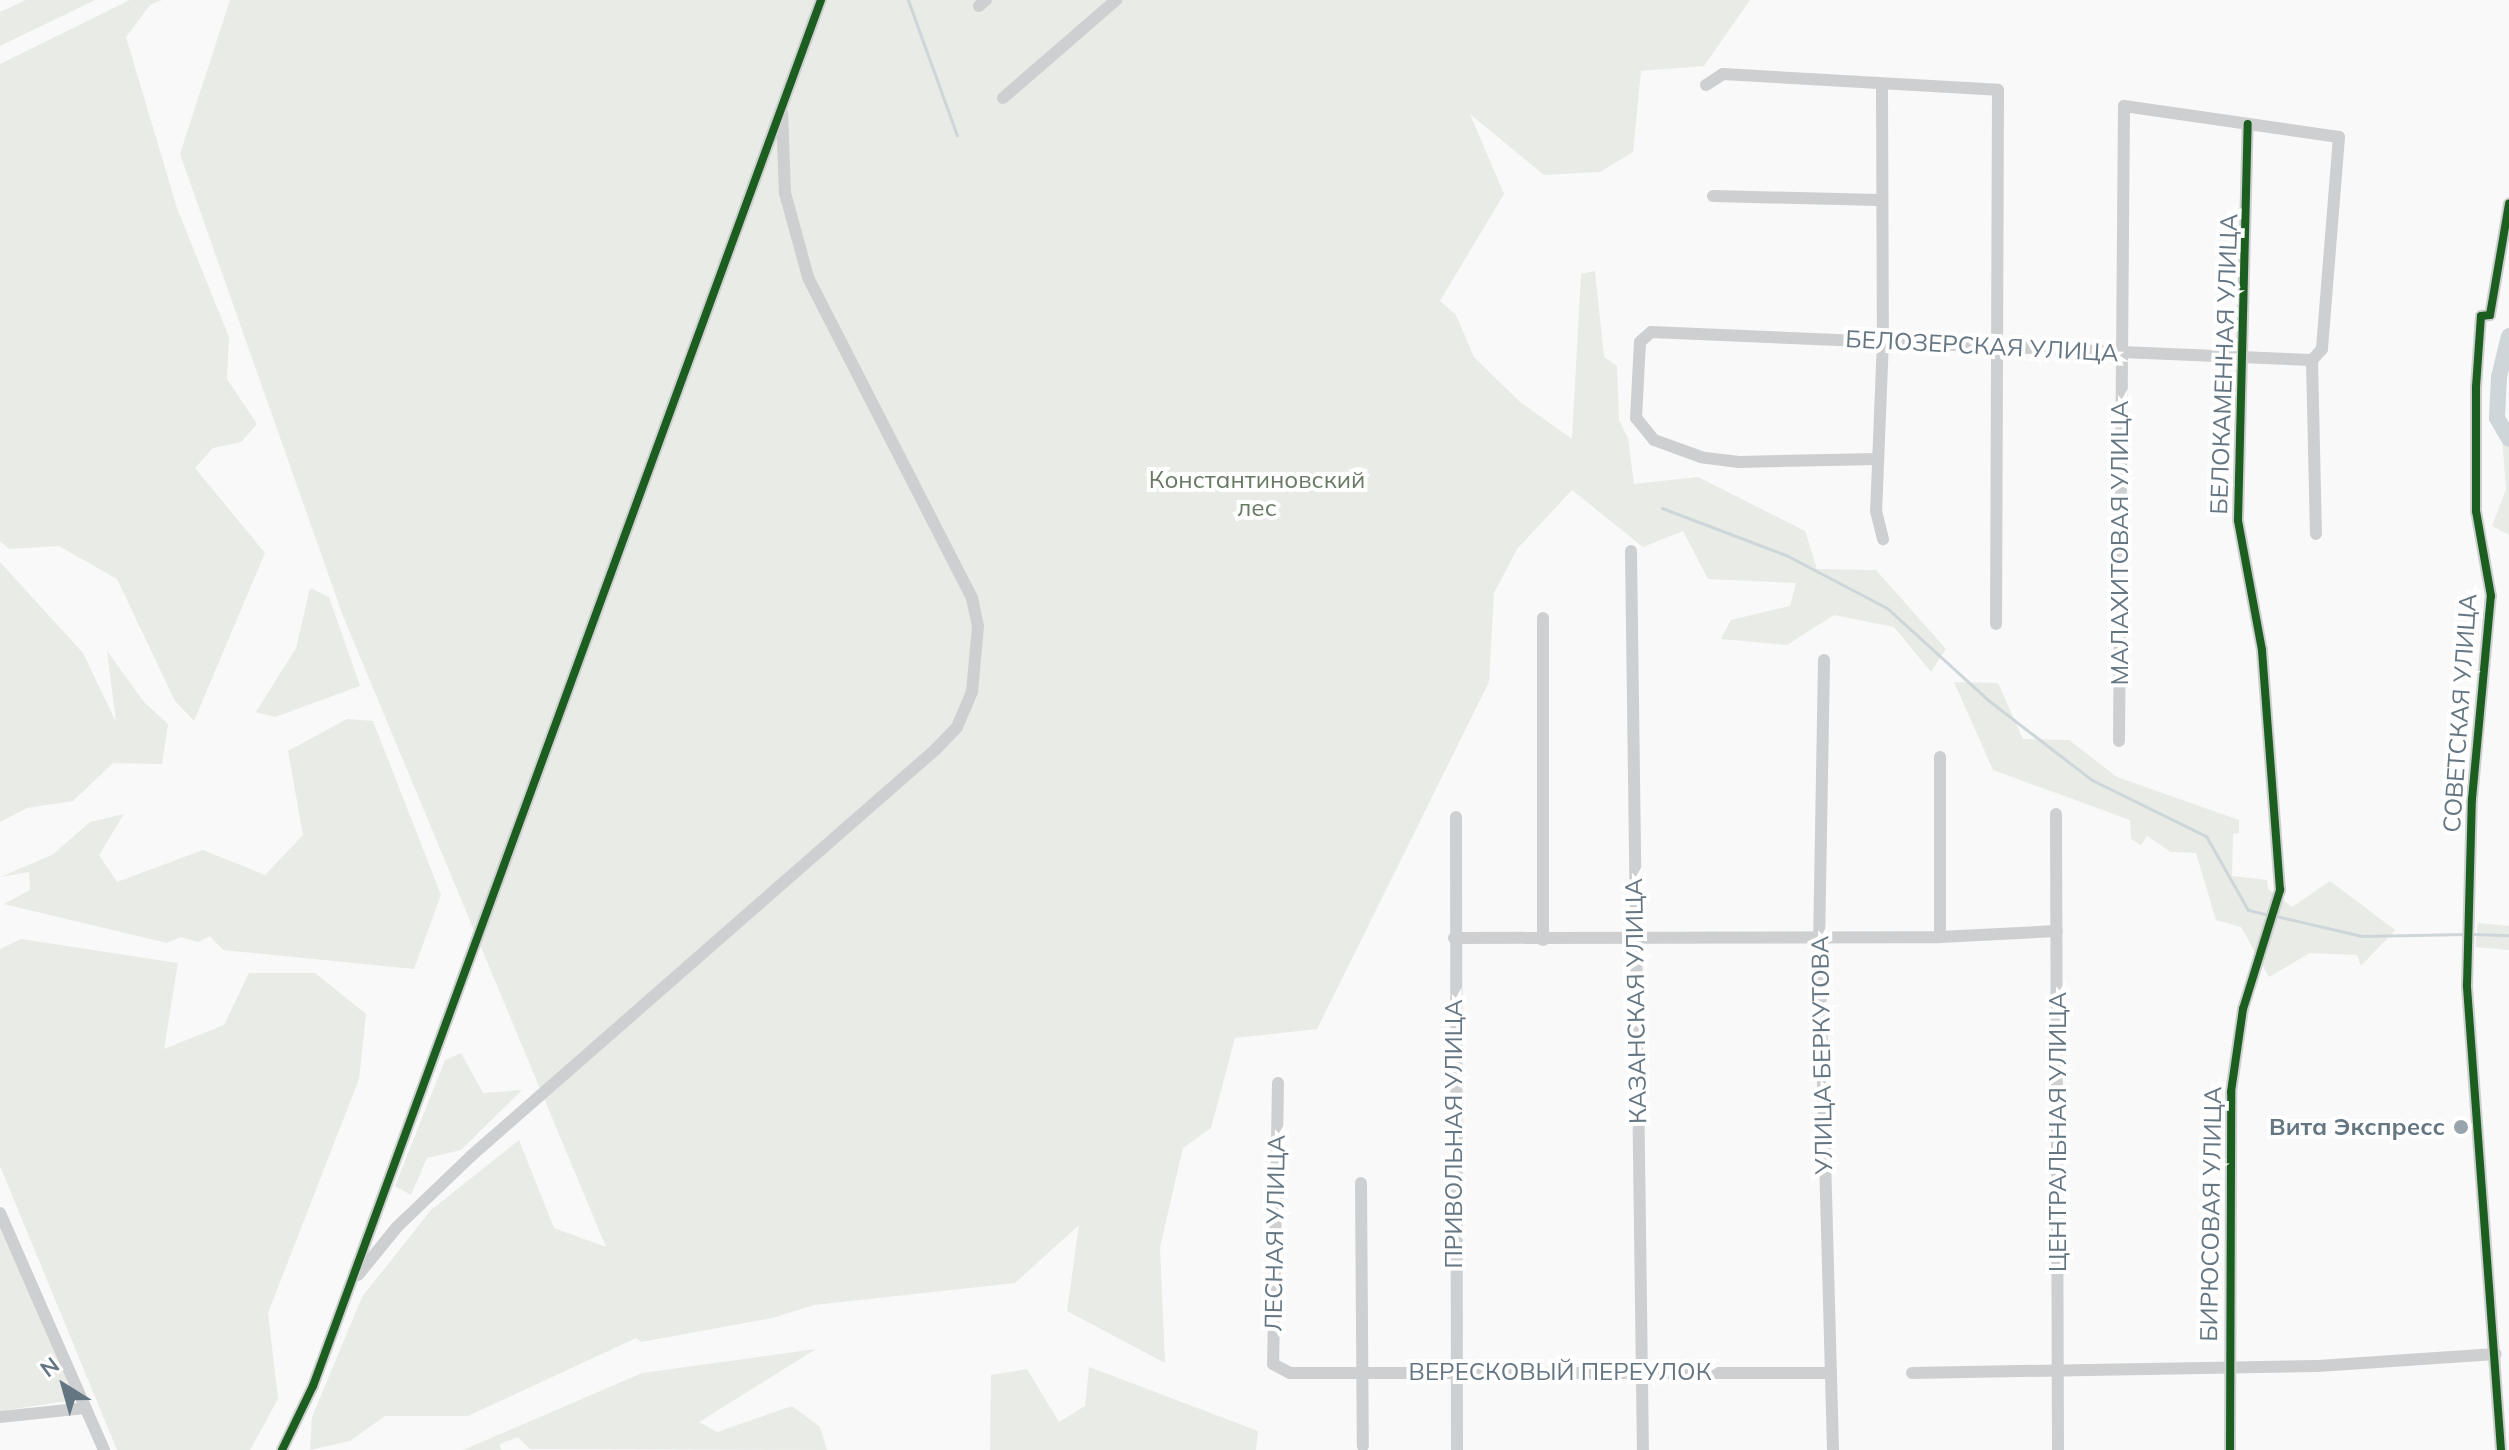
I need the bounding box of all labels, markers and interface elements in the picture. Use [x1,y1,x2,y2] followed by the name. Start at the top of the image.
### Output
[2204,213,2244,515] street label: БЕЛОКАМЕННАЯ УЛИЦА
[1845,324,2119,368] street label: БЕЛОЗЕРСКАЯ УЛИЦА
[2106,401,2134,685] street label: МАЛАХИТОВАЯ УЛИЦА
[1149,466,1365,522] park label: Константиновский лес
[2437,593,2483,833] street label: СОВЕТСКАЯ УЛИЦА
[1619,878,1653,1124] street label: КАЗАНСКАЯ УЛИЦА
[1806,935,1838,1175] street label: УЛИЦА БЕРКУТОВА
[2044,992,2072,1272] street label: ЦЕНТРАЛЬНАЯ УЛИЦА
[1440,999,1468,1269] street label: ПРИВОЛЬНАЯ УЛИЦА
[2194,1086,2228,1342] street label: БИРЮСОВАЯ УЛИЦА
[2269,1113,2445,1141] place label: Вита Экспресс
[2452,1118,2470,1136] marker: Вита Экспресс
[1259,1134,1291,1332] street label: ЛЕСНАЯ УЛИЦА
[24,1346,104,1426] north arrow
[34,1351,65,1383] text: N
[1409,1358,1711,1386] street label: ВЕРЕСКОВЫЙ ПЕРЕУЛОК

